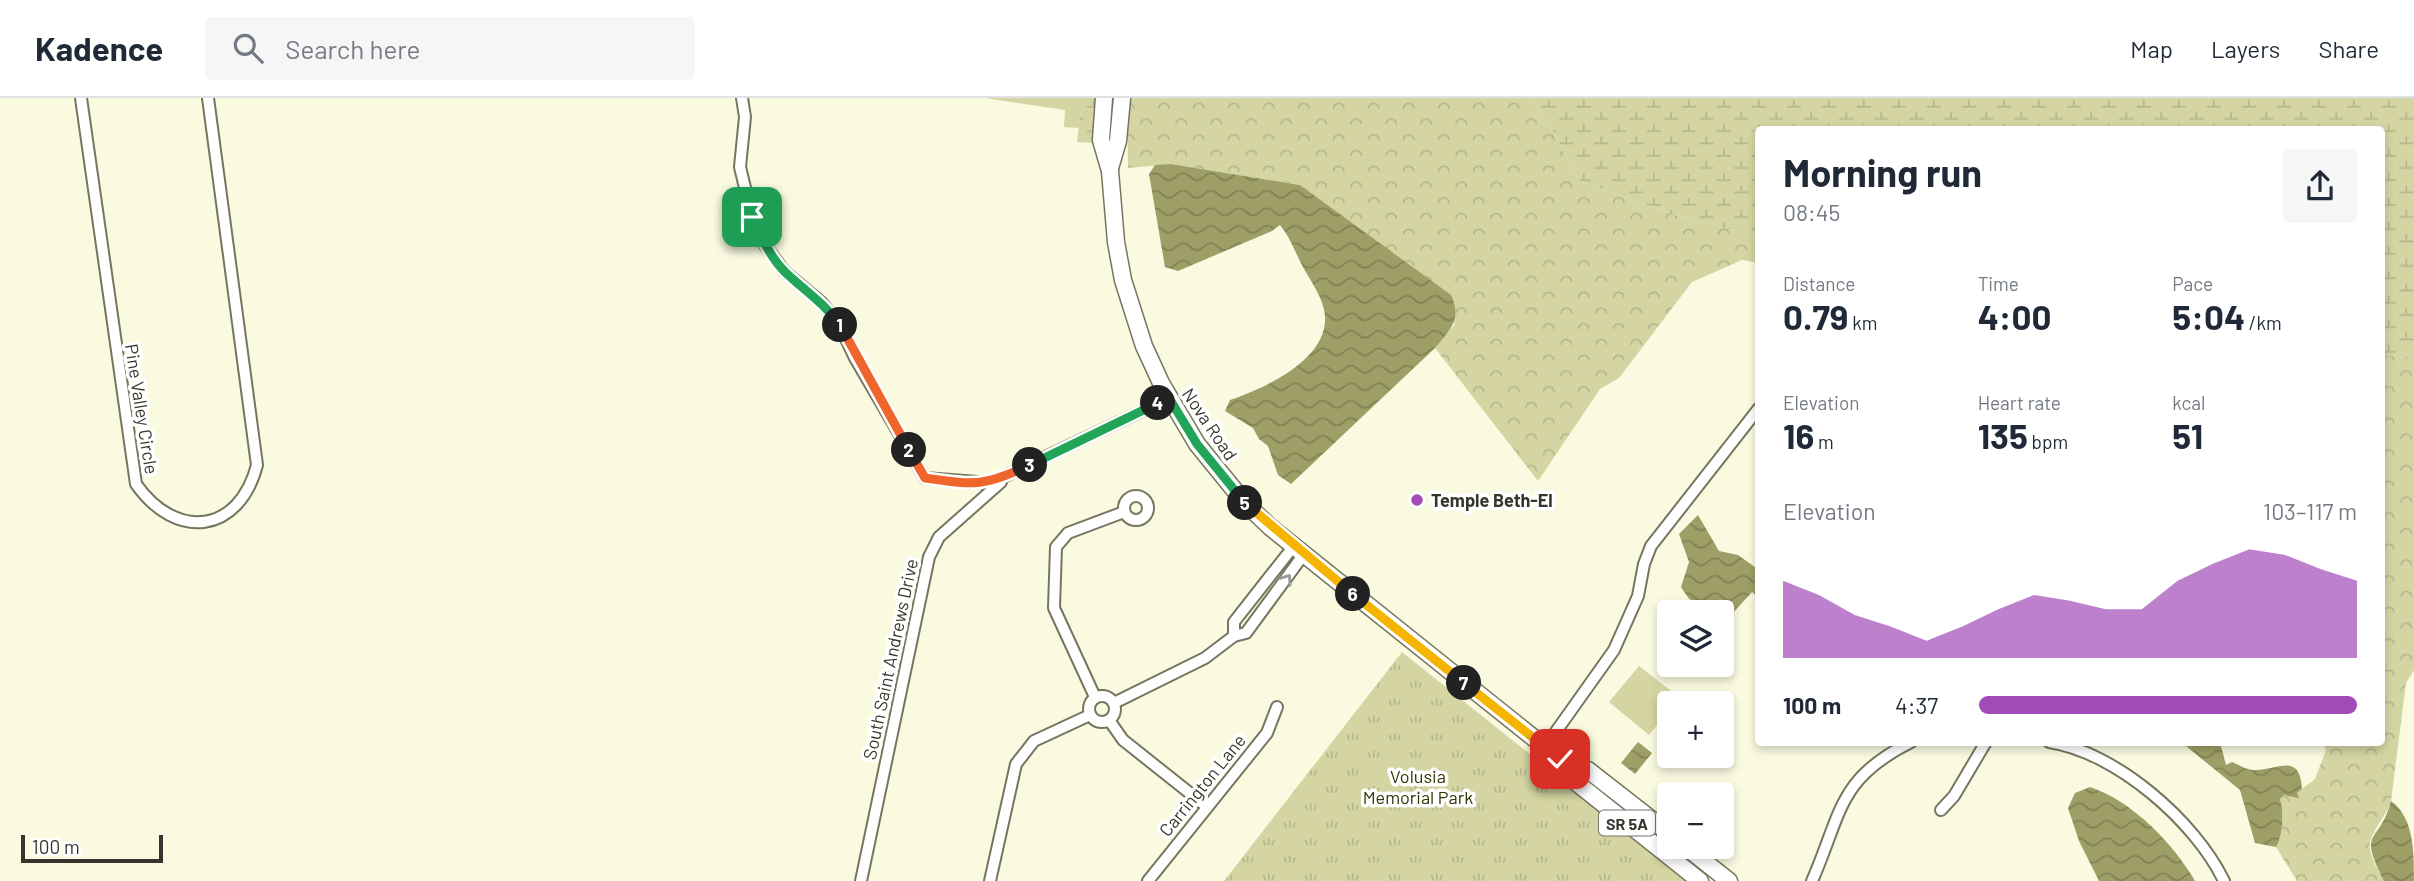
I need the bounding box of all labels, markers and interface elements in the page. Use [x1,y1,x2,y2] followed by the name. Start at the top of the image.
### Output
[205,17,695,80] search box
[35,28,163,68] text: Kadence
[229,29,267,67] icon: search
[285,33,420,64] text: Search here
[2130,34,2173,63] text: Map
[2211,34,2280,63] text: Layers
[2318,34,2379,63] text: Share
[1783,149,1982,195] text: Morning run
[2283,149,2357,223] button: share
[722,187,782,247] pin
[733,198,771,236] icon: arrive
[1783,198,1840,226] text: 08:45
[1783,272,1855,295] text: Distance
[1978,272,2019,295] text: Time
[2172,272,2213,295] text: Pace
[1783,295,1848,337] text: 0.79
[1978,295,2051,337] text: 4:00
[2172,295,2245,337] text: 5:04
[822,308,858,342] pin: 1
[1848,311,1877,334] text: km
[2245,311,2282,334] text: /km
[836,313,843,336] text: 1
[121,342,163,476] street label: Pine Valley Circle
[1178,384,1242,464] street label: Nova Road
[1140,386,1176,420] pin: 4
[1152,391,1163,414] text: 4
[1783,391,1860,414] text: Elevation
[1978,391,2061,414] text: Heart rate
[2172,391,2205,414] text: kcal
[1783,414,1814,456] text: 16
[1978,414,2028,456] text: 135
[2172,414,2203,456] text: 51
[1814,430,1834,453] text: m
[2028,430,2068,453] text: bpm
[892,432,926,468] pin: 2
[903,438,914,461] text: 2
[1012,448,1048,482] pin: 3
[1024,453,1035,476] text: 3
[1228,486,1262,520] pin: 5
[1431,489,1553,511] place label: Temple Beth-El
[1239,491,1250,514] text: 5
[1409,492,1425,508] marker: Temple Beth-El
[1783,497,1876,525] text: Elevation
[2263,497,2357,525] text: 103–117 m
[858,557,922,761] street label: South Saint Andrews Drive
[1279,574,1291,587] one-way arrow
[1336,576,1370,612] pin: 6
[1347,582,1358,605] text: 6
[1657,600,1734,859] map controls
[1657,600,1734,677] button: layers
[1446,666,1482,700] pin: 7
[1459,671,1468,694] text: 7
[1657,691,1734,768] button: +
[1783,691,1841,719] text: 100 m
[1895,691,1938,719] text: 4:37
[1154,729,1250,841] street label: Carrington Lane
[1530,729,1590,789] pin
[1541,740,1579,778] icon: check
[1363,765,1473,808] park label: Volusia Memorial Park
[1657,782,1734,859] button: −
[1599,810,1655,836] road number: SR 5A
[21,832,163,864] scale bar
[32,835,80,858] text: 100 m

